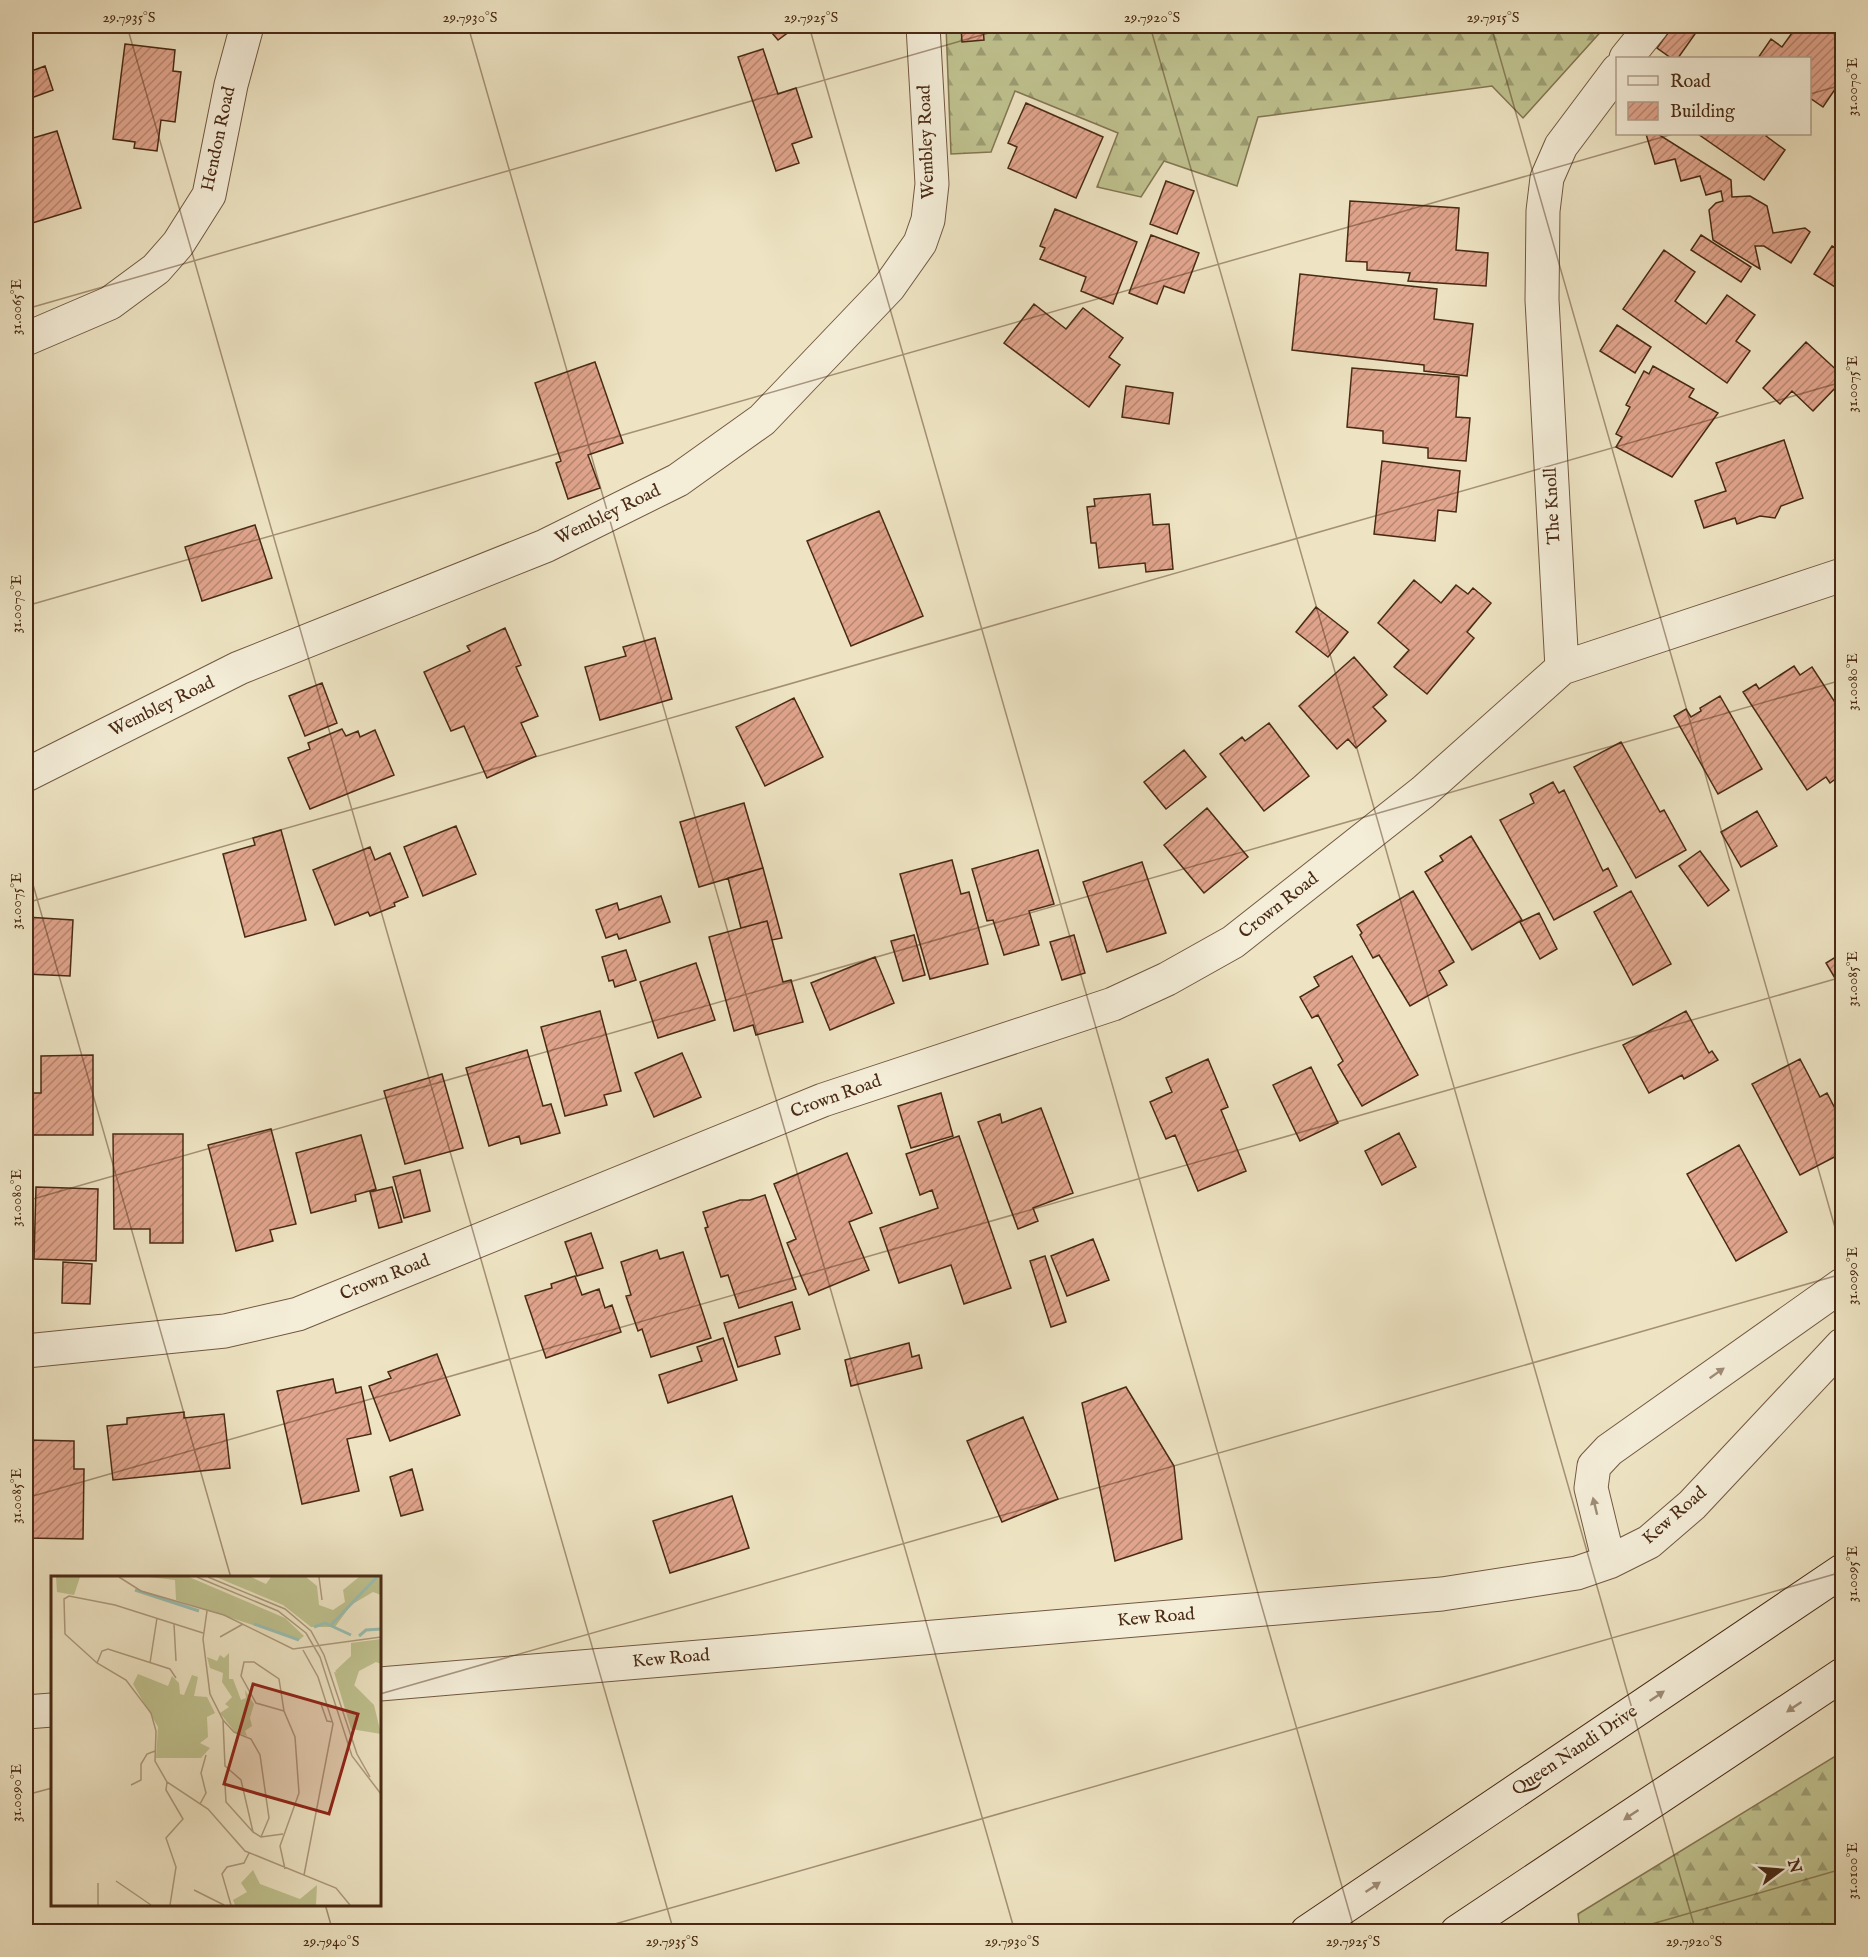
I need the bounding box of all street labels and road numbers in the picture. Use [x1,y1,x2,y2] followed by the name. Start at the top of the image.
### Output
[197,84,241,193] street label: Hendon Road
[913,84,940,200] street label: Wembley Road
[1539,467,1566,545] street label: The Knoll
[552,479,665,550] street label: Wembley Road
[106,671,219,742] street label: Wembley Road
[1235,867,1324,944] street label: Crown Road
[787,1070,885,1124] street label: Crown Road
[337,1249,434,1306] street label: Crown Road
[1638,1482,1712,1550] street label: Kew Road
[1116,1603,1196,1633] street label: Kew Road
[631,1644,711,1674] street label: Kew Road
[1508,1700,1642,1802] street label: Queen Nandi Drive

